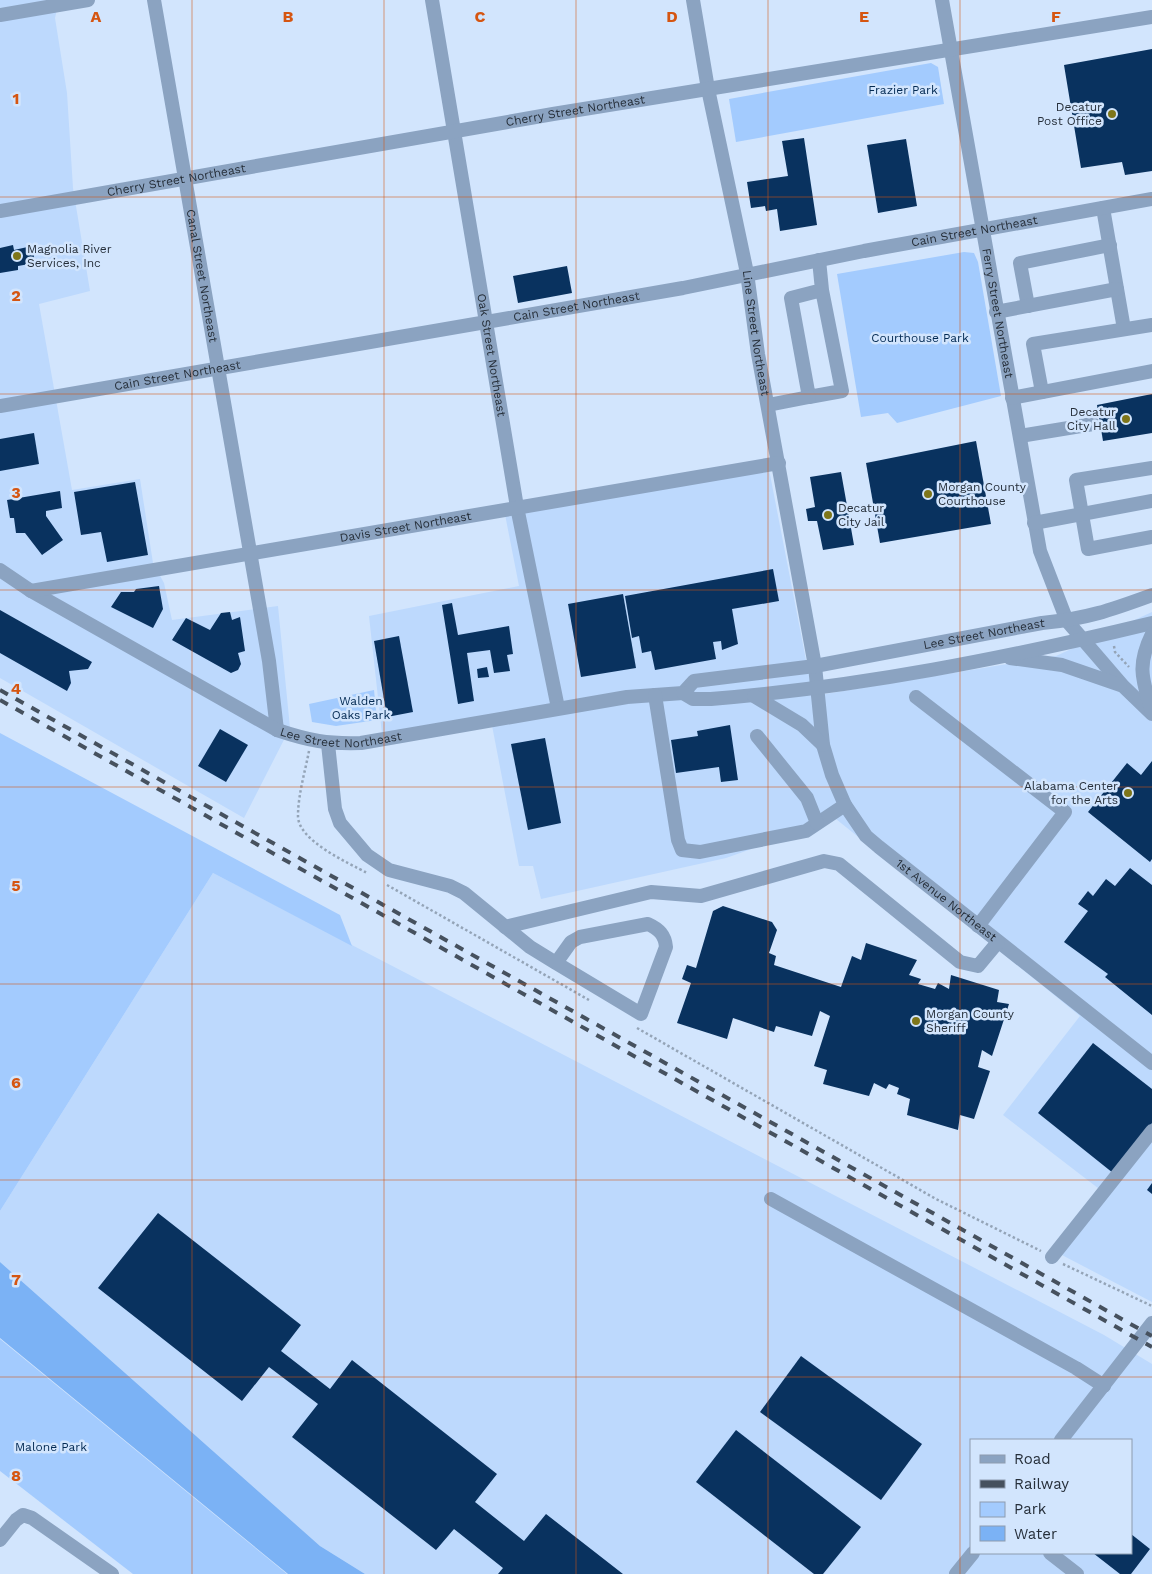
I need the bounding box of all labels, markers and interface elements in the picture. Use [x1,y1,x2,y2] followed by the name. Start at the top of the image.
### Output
[91,7,102,26] text: A
[283,7,294,26] text: B
[475,7,486,26] text: C
[666,7,678,26] text: D
[859,7,869,26] text: E
[1051,7,1061,26] text: F
[868,83,938,97] park label: Frazier Park
[13,89,19,108] text: 1
[505,92,646,129] street label: Cherry Street Northeast
[1037,100,1102,128] place label: Decatur Post Office
[1106,108,1118,120] marker: Decatur Post Office
[106,161,247,199] street label: Cherry Street Northeast
[184,208,220,344] street label: Canal Street Northeast
[910,213,1039,249] street label: Cain Street Northeast
[27,242,112,270] place label: Magnolia River Services, Inc
[979,247,1016,379] street label: Ferry Street Northeast
[11,250,23,262] marker: Magnolia River Services, Inc
[740,269,773,397] street label: Line Street Northeast
[11,286,21,305] text: 2
[512,289,641,324] street label: Cain Street Northeast
[474,292,509,418] street label: Oak Street Northeast
[871,331,969,345] park label: Courthouse Park
[113,358,242,393] street label: Cain Street Northeast
[1067,405,1116,433] place label: Decatur City Hall
[1120,413,1132,425] marker: Decatur City Hall
[938,480,1027,508] place label: Morgan County Courthouse
[11,483,21,502] text: 3
[922,488,934,500] marker: Morgan County Courthouse
[838,501,885,529] place label: Decatur City Jail
[339,509,472,545] street label: Davis Street Northeast
[822,509,834,521] marker: Decatur City Jail
[922,616,1045,652] street label: Lee Street Northeast
[11,679,21,698] text: 4
[332,694,391,722] park label: Walden Oaks Park
[278,724,403,750] street label: Lee Street Northeast
[1024,779,1118,807] place label: Alabama Center for the Arts
[1122,787,1134,799] marker: Alabama Center for the Arts
[893,856,999,944] street label: 1st Avenue Northeast
[11,876,21,895] text: 5
[926,1007,1015,1035] place label: Morgan County Sheriff
[910,1015,922,1027] marker: Morgan County Sheriff
[11,1073,21,1092] text: 6
[11,1270,21,1289] text: 7
[970,1439,1132,1554] legend
[15,1440,87,1454] park label: Malone Park
[1014,1450,1051,1468] text: Road
[11,1466,21,1485] text: 8
[1014,1475,1069,1493] text: Railway
[1014,1500,1047,1518] text: Park
[1014,1525,1057,1543] text: Water

